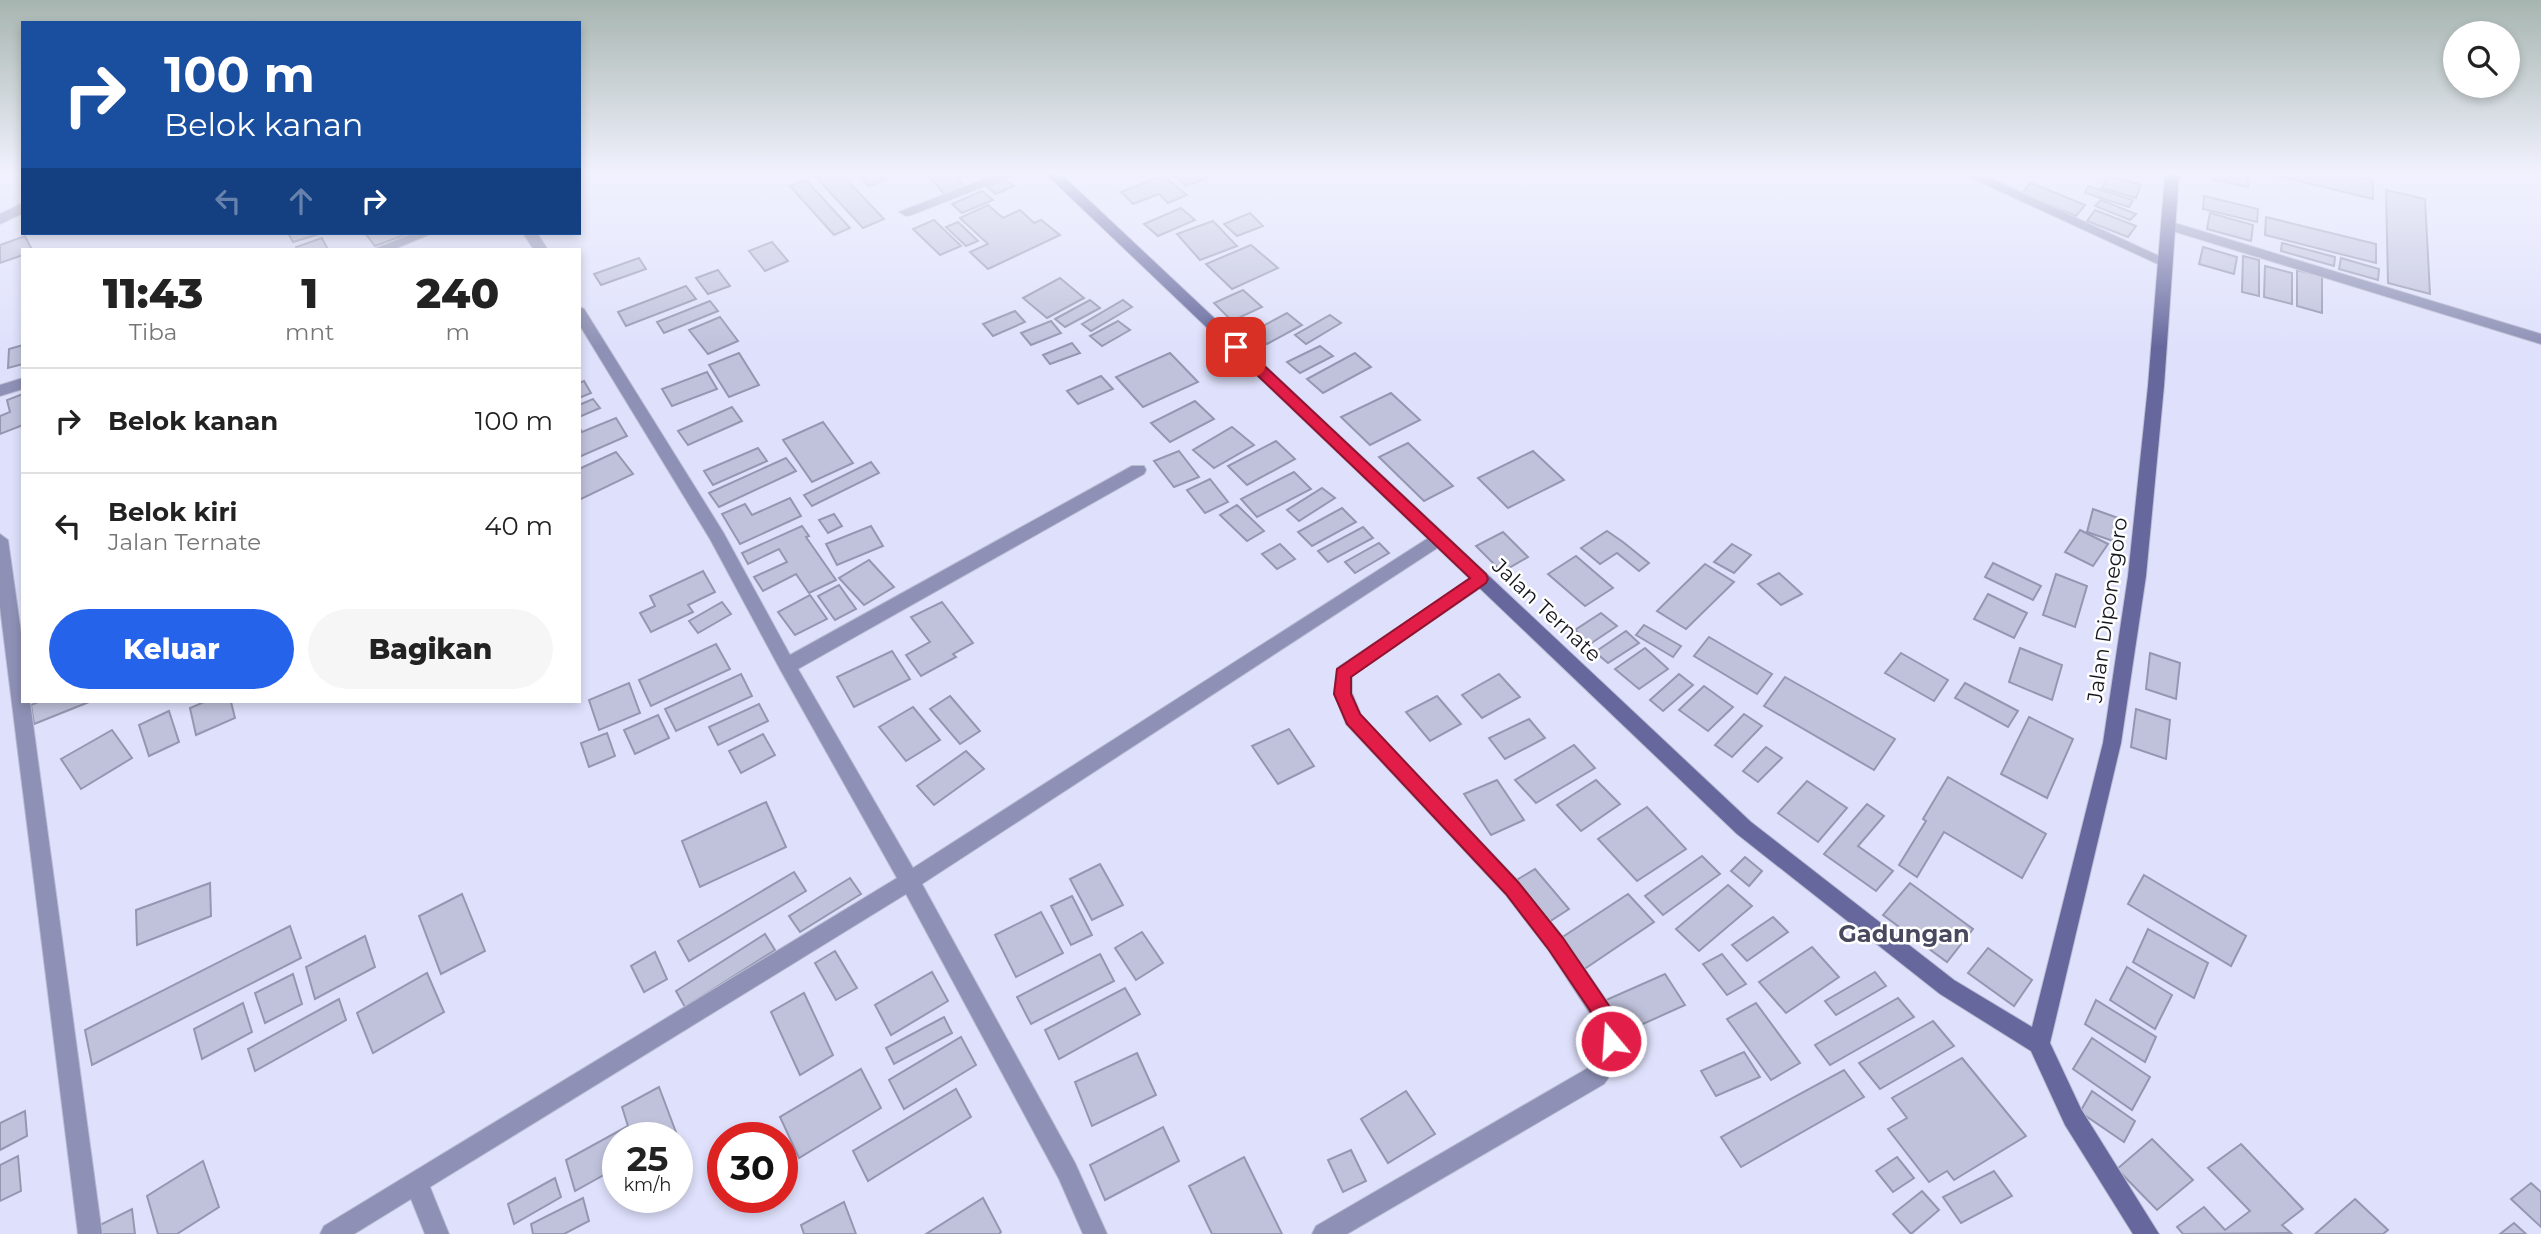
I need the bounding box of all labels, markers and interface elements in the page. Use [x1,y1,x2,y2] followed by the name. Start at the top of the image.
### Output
[2443,21,2520,98] map controls
[2443,21,2520,98] button: search
[164,45,315,104] text: 100 m
[49,49,140,140] icon: right
[164,105,364,144] text: Belok kanan
[209,182,247,220] icon: left
[282,182,320,220] icon: ahead
[355,182,393,220] icon: right
[103,267,203,319] text: 11:43
[301,267,318,319] text: 1
[416,267,499,319] text: 240
[1206,317,1266,377] pin
[129,318,177,346] text: Tiba
[285,318,334,346] text: mnt
[445,318,470,346] text: m
[1217,328,1255,366] icon: arrive
[49,402,87,440] icon: right
[108,405,278,437] text: Belok kanan
[475,405,553,437] text: 100 m
[108,496,237,528] text: Belok kiri
[49,507,87,545] icon: left
[484,510,553,542] text: 40 m
[2081,516,2132,705] street label: Jalan Diponegoro
[108,528,261,556] text: Jalan Ternate
[1487,552,1607,667] street label: Jalan Ternate
[49,609,294,689] button: Keluar
[308,609,553,689] button: Bagikan
[1838,919,1970,948] district label: Gadungan
[1574,1004,1648,1078] position arrow
[707,1122,798,1213] speed limit sign: 30
[627,1137,668,1180] text: 25
[623,1174,672,1196] text: km/h

